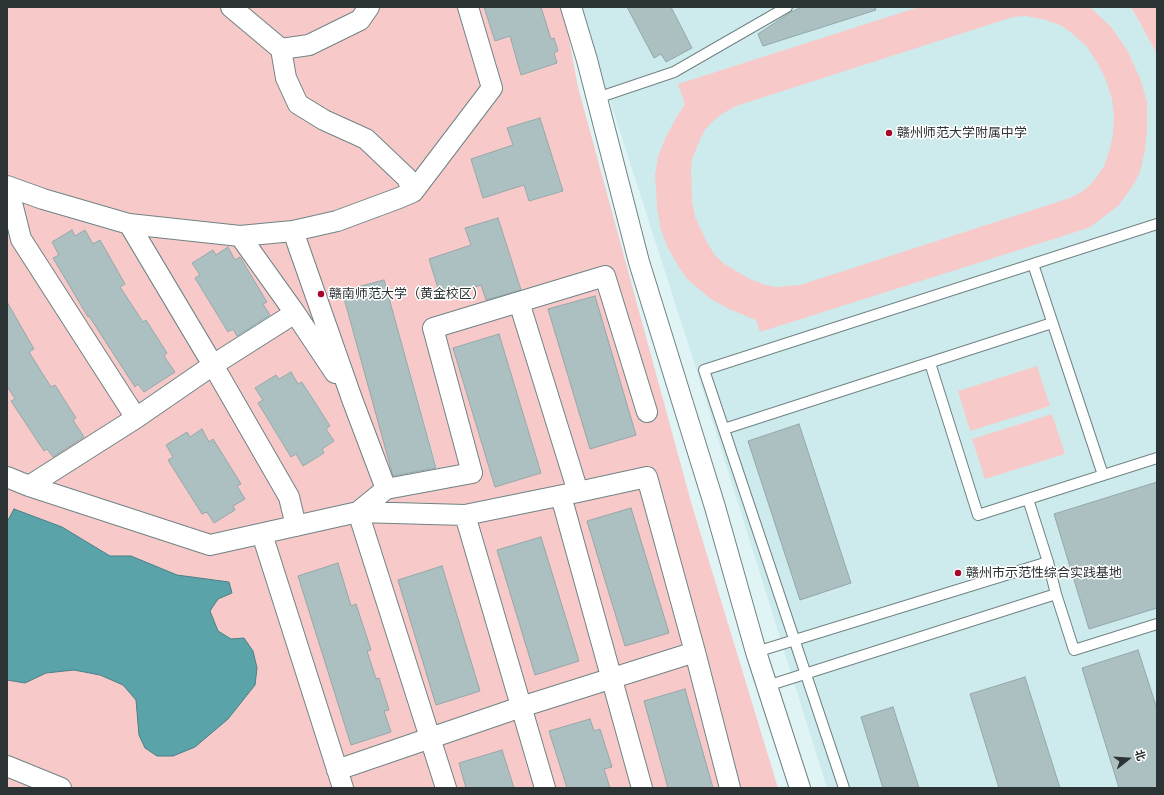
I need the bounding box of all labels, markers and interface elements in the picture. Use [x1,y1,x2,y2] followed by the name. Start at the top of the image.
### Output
[897,125,1027,141] place label: 赣州师范大学附属中学
[884,128,894,138] marker: 赣州师范大学附属中学
[329,286,485,302] place label: 赣南师范大学（黄金校区）
[316,289,326,299] marker: 赣南师范大学（黄金校区）
[966,565,1122,581] place label: 赣州市示范性综合实践基地
[953,568,963,578] marker: 赣州市示范性综合实践基地
[1108,739,1148,779] north arrow
[1132,748,1148,763] text: 北

